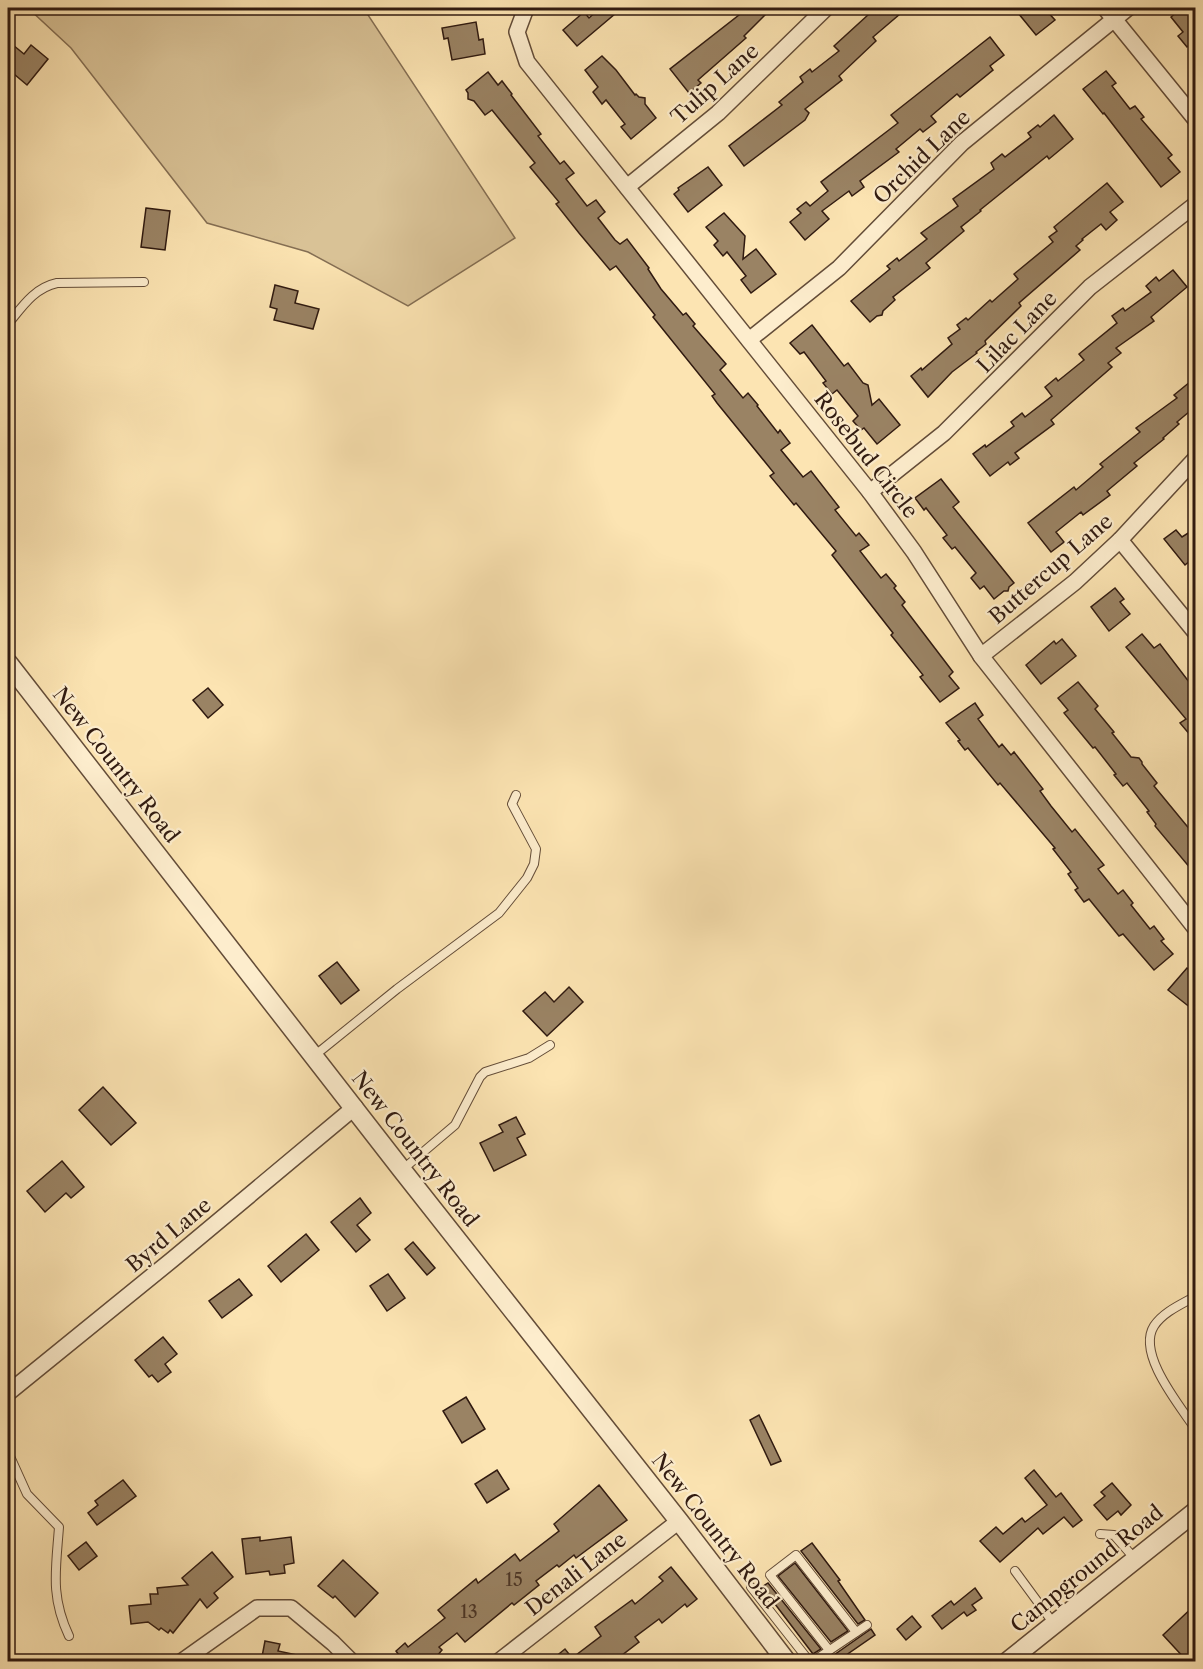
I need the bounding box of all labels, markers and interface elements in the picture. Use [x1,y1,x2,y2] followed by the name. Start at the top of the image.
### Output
[666,38,763,129] street label: Tulip Lane
[868,104,975,209] street label: Orchid Lane
[972,286,1062,378] street label: Lilac Lane
[809,387,923,523] street label: Rosebud Circle
[984,508,1117,629] street label: Buttercup Lane
[48,682,185,848] street label: New Country Road
[347,1066,484,1232] street label: New Country Road
[121,1192,216,1277] street label: Byrd Lane
[647,1448,784,1614] street label: New Country Road
[1005,1499,1168,1638] street label: Campground Road
[520,1527,631,1621] street label: Denali Lane
[505,1569,523,1591] house number: 15
[460,1601,478,1623] house number: 13

